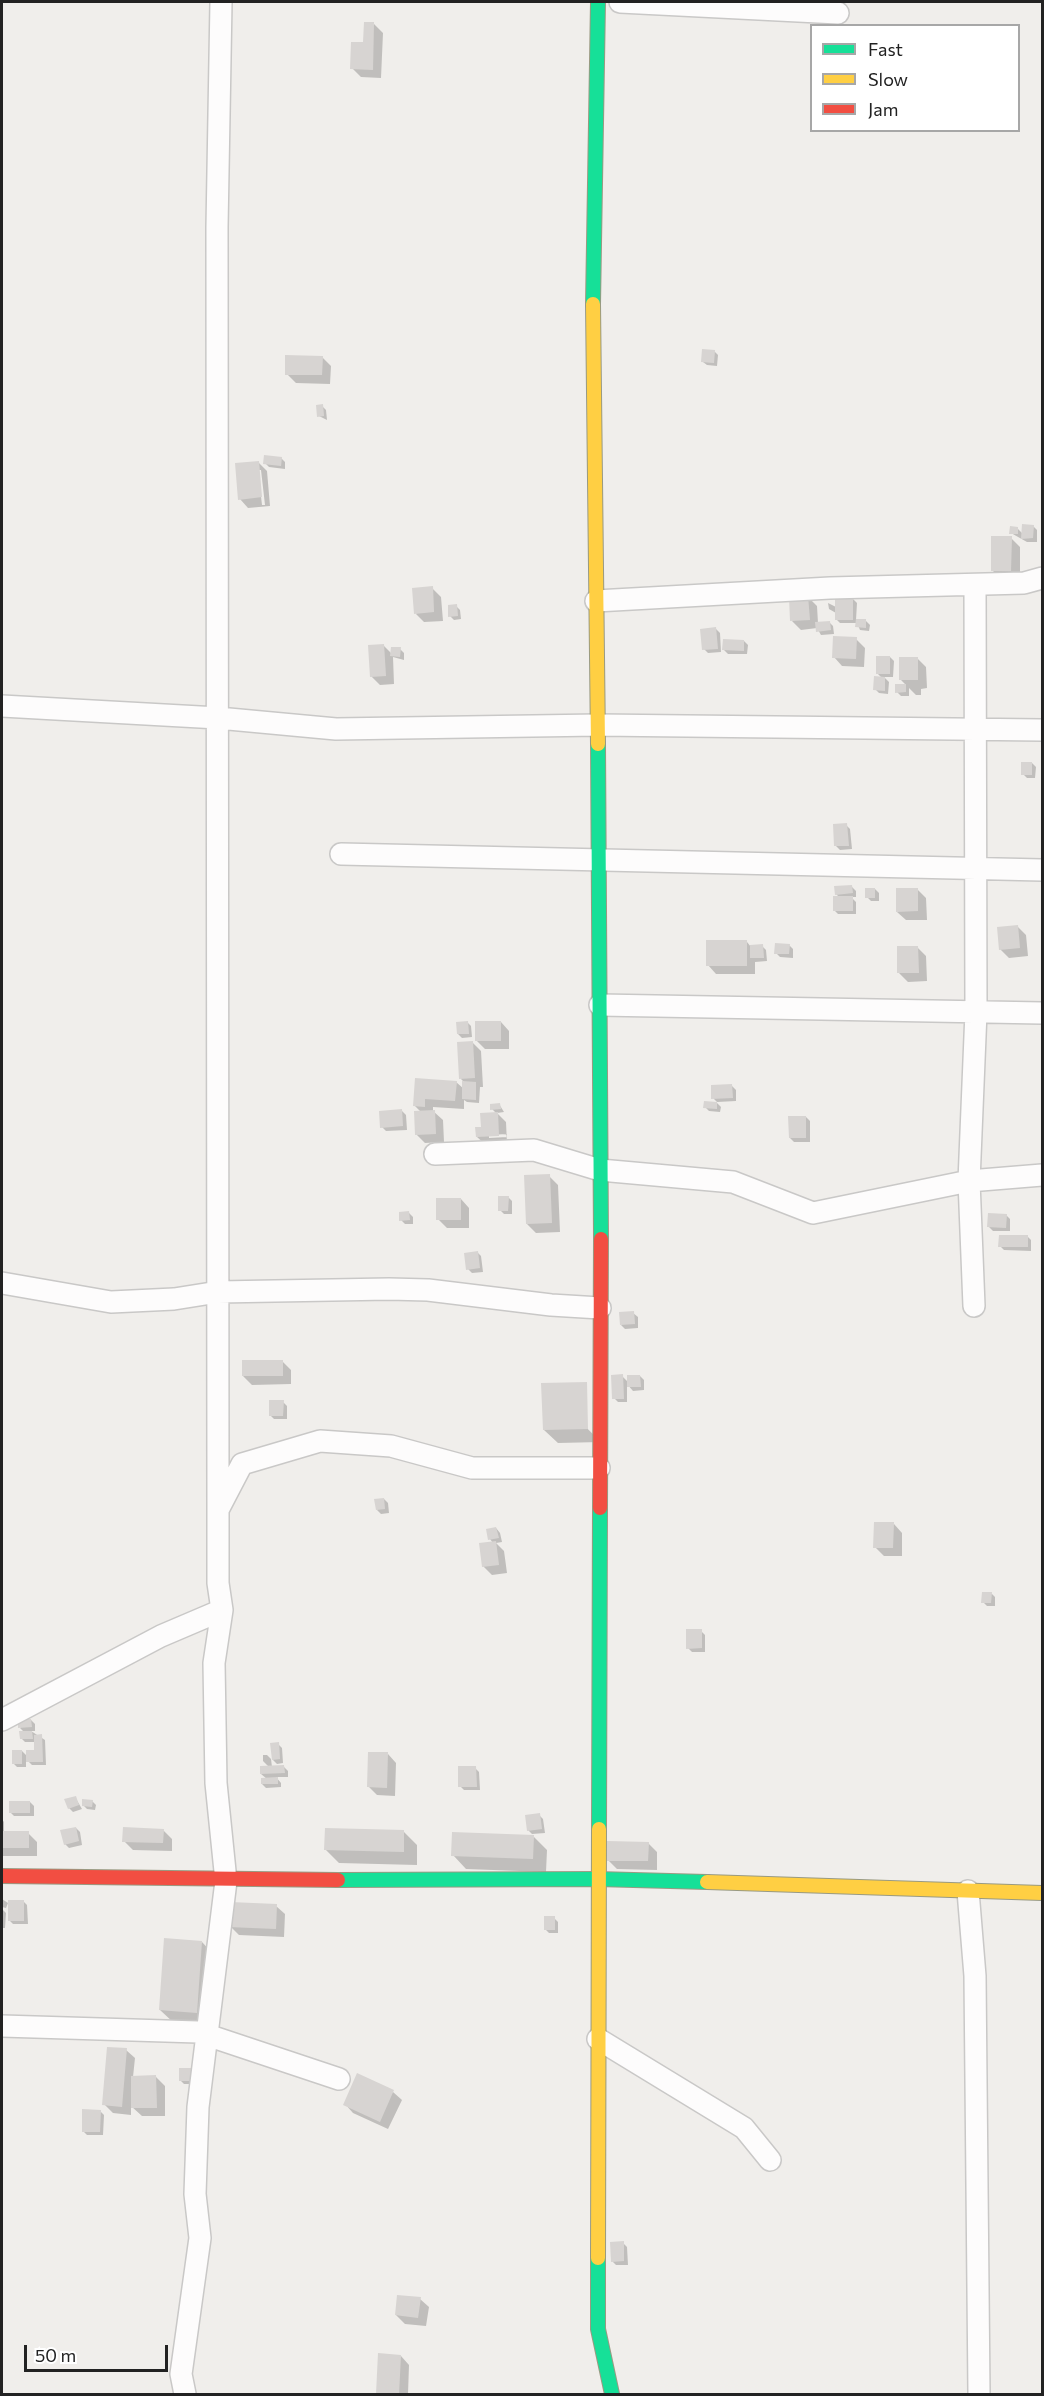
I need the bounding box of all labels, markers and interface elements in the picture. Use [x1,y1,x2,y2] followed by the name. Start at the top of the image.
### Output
[810,24,1020,132] legend
[868,38,903,60] text: Fast
[868,68,908,90] text: Slow
[868,98,898,120] text: Jam
[27,2333,171,2371] scale bar
[35,2344,76,2366] text: 50 m

